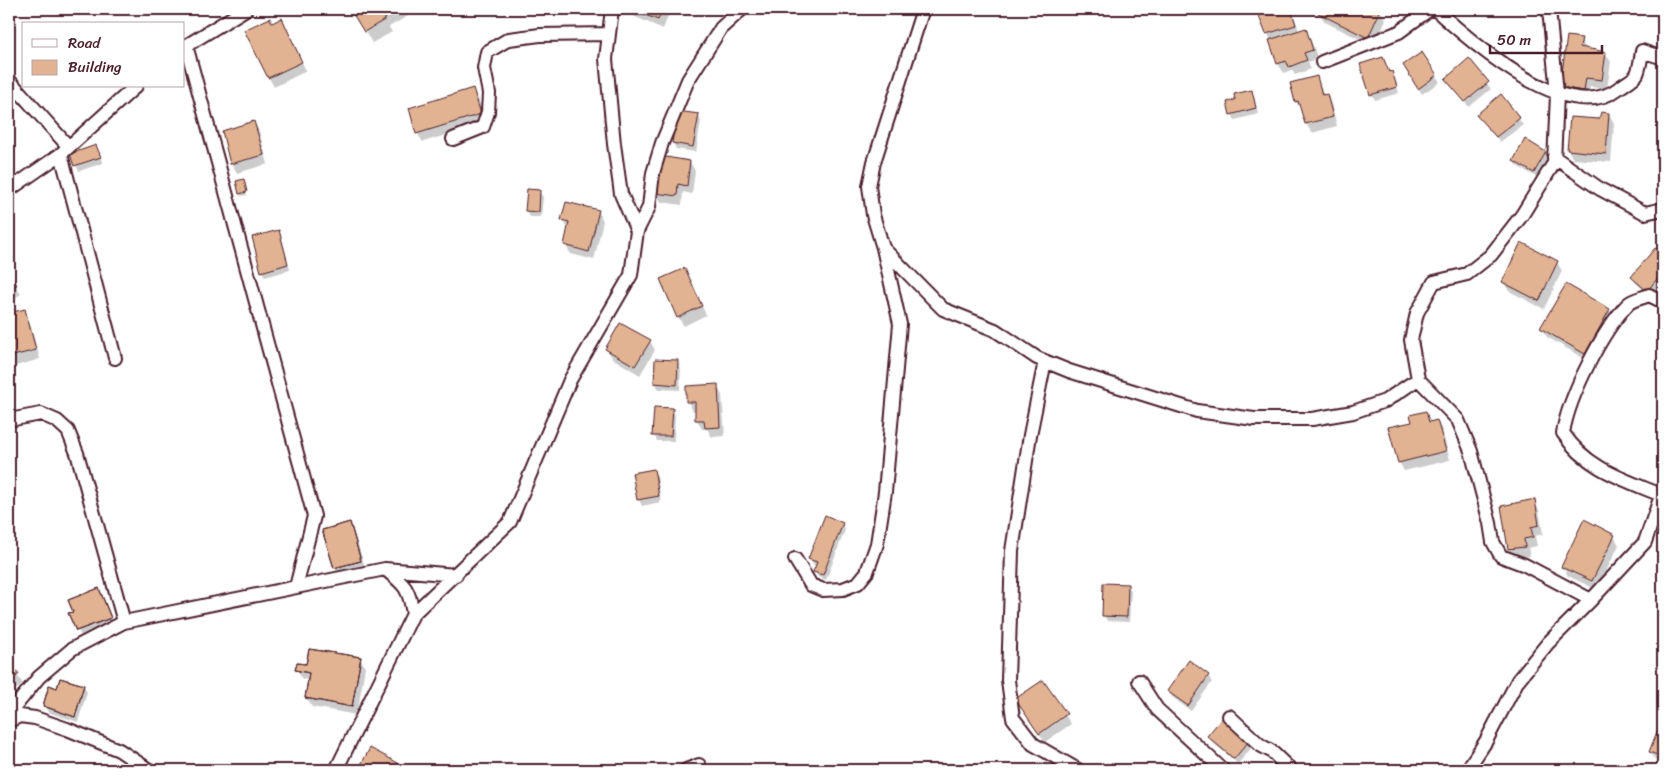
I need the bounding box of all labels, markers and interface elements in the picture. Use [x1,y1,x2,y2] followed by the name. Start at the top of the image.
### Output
[22,22,185,88] legend
[1490,22,1602,54] scale bar
[1497,27,1532,53] text: 50 m
[68,30,101,56] text: Road
[68,54,122,80] text: Building

